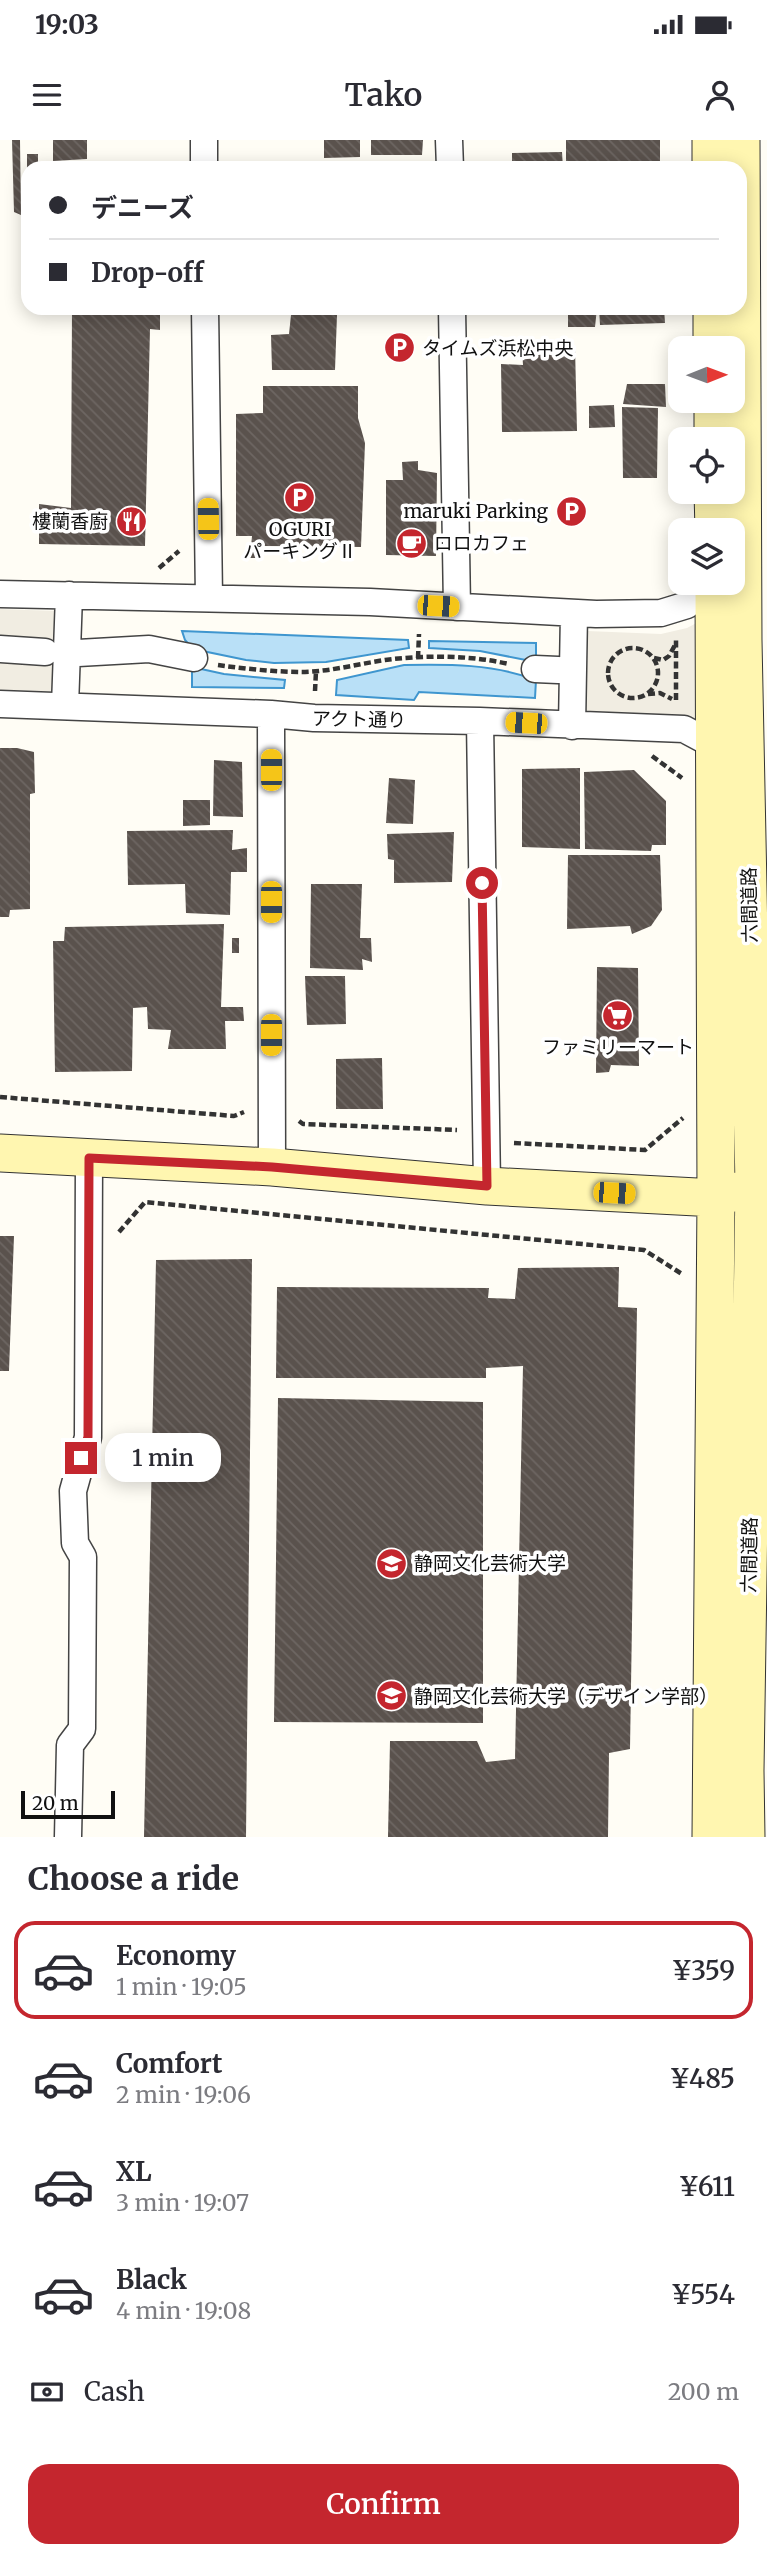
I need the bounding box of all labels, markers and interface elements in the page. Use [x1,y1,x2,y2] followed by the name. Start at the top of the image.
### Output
[35,8,99,41] text: 19:03
[345,75,422,115] text: Tako
[28,76,66,114] icon: menu
[701,76,739,114] icon: person
[91,191,194,224] text: デニーズ
[91,256,204,289] text: Drop-off
[382,331,416,365] parking icon: タイムズ浜松中央
[422,336,574,360] place label: タイムズ浜松中央
[668,336,746,413] north arrow
[668,336,745,595] map controls
[668,427,745,504] button: locate
[283,481,317,515] parking icon: OGURI パーキングⅡ
[554,494,588,528] parking icon: maruki Parking
[198,498,219,540] car
[403,499,548,523] place label: maruki Parking
[114,504,148,538] restaurant icon: 樓蘭香廚
[32,509,108,533] place label: 樓蘭香廚
[243,517,357,563] place label: OGURI パーキングⅡ
[668,518,745,595] button: layers
[394,526,428,560] cafe icon: ロロカフェ
[434,531,529,555] place label: ロロカフェ
[417,594,460,618] car
[312,706,406,732] street label: アクト通り
[505,711,548,735] car
[261,749,282,791] car
[466,867,498,899] route start
[736,867,762,943] street label: 六間道路
[261,881,282,923] car
[601,999,635,1033] supermarket icon: ファミリーマート
[261,1014,282,1056] car
[542,1035,694,1059] place label: ファミリーマート
[593,1181,636,1205] car
[106,1434,221,1482] callout: 1 min
[65,1442,97,1474] route end
[132,1443,194,1472] text: 1 min
[736,1517,762,1593] street label: 六間道路
[374,1546,408,1580] school or university icon: 静岡文化芸術大学
[414,1551,566,1575] place label: 静岡文化芸術大学
[374,1679,408,1713] school or university icon: 静岡文化芸術大学（デザイン学部）
[414,1684,718,1708] place label: 静岡文化芸術大学（デザイン学部）
[21,1788,116,1820] scale bar
[32,1791,79,1815] text: 20 m
[28,1859,239,1899] text: Choose a ride
[32,1939,95,2002] icon: car
[116,1939,236,1972] text: Economy
[672,1954,735,1987] text: ¥359
[116,1972,247,2001] text: 1 min · 19:05
[32,2047,95,2110] icon: car
[116,2047,222,2080] text: Comfort
[670,2062,735,2095] text: ¥485
[116,2080,251,2109] text: 2 min · 19:06
[32,2155,95,2218] icon: car
[116,2155,152,2188] text: XL
[679,2170,735,2203] text: ¥611
[116,2188,249,2217] text: 3 min · 19:07
[32,2263,95,2326] icon: car
[116,2263,187,2296] text: Black
[671,2278,735,2311] text: ¥554
[116,2296,251,2325] text: 4 min · 19:08
[28,2373,66,2411] icon: cash
[84,2375,145,2408] text: Cash
[668,2377,739,2406] text: 200 m
[28,2464,739,2544] button: Confirm

